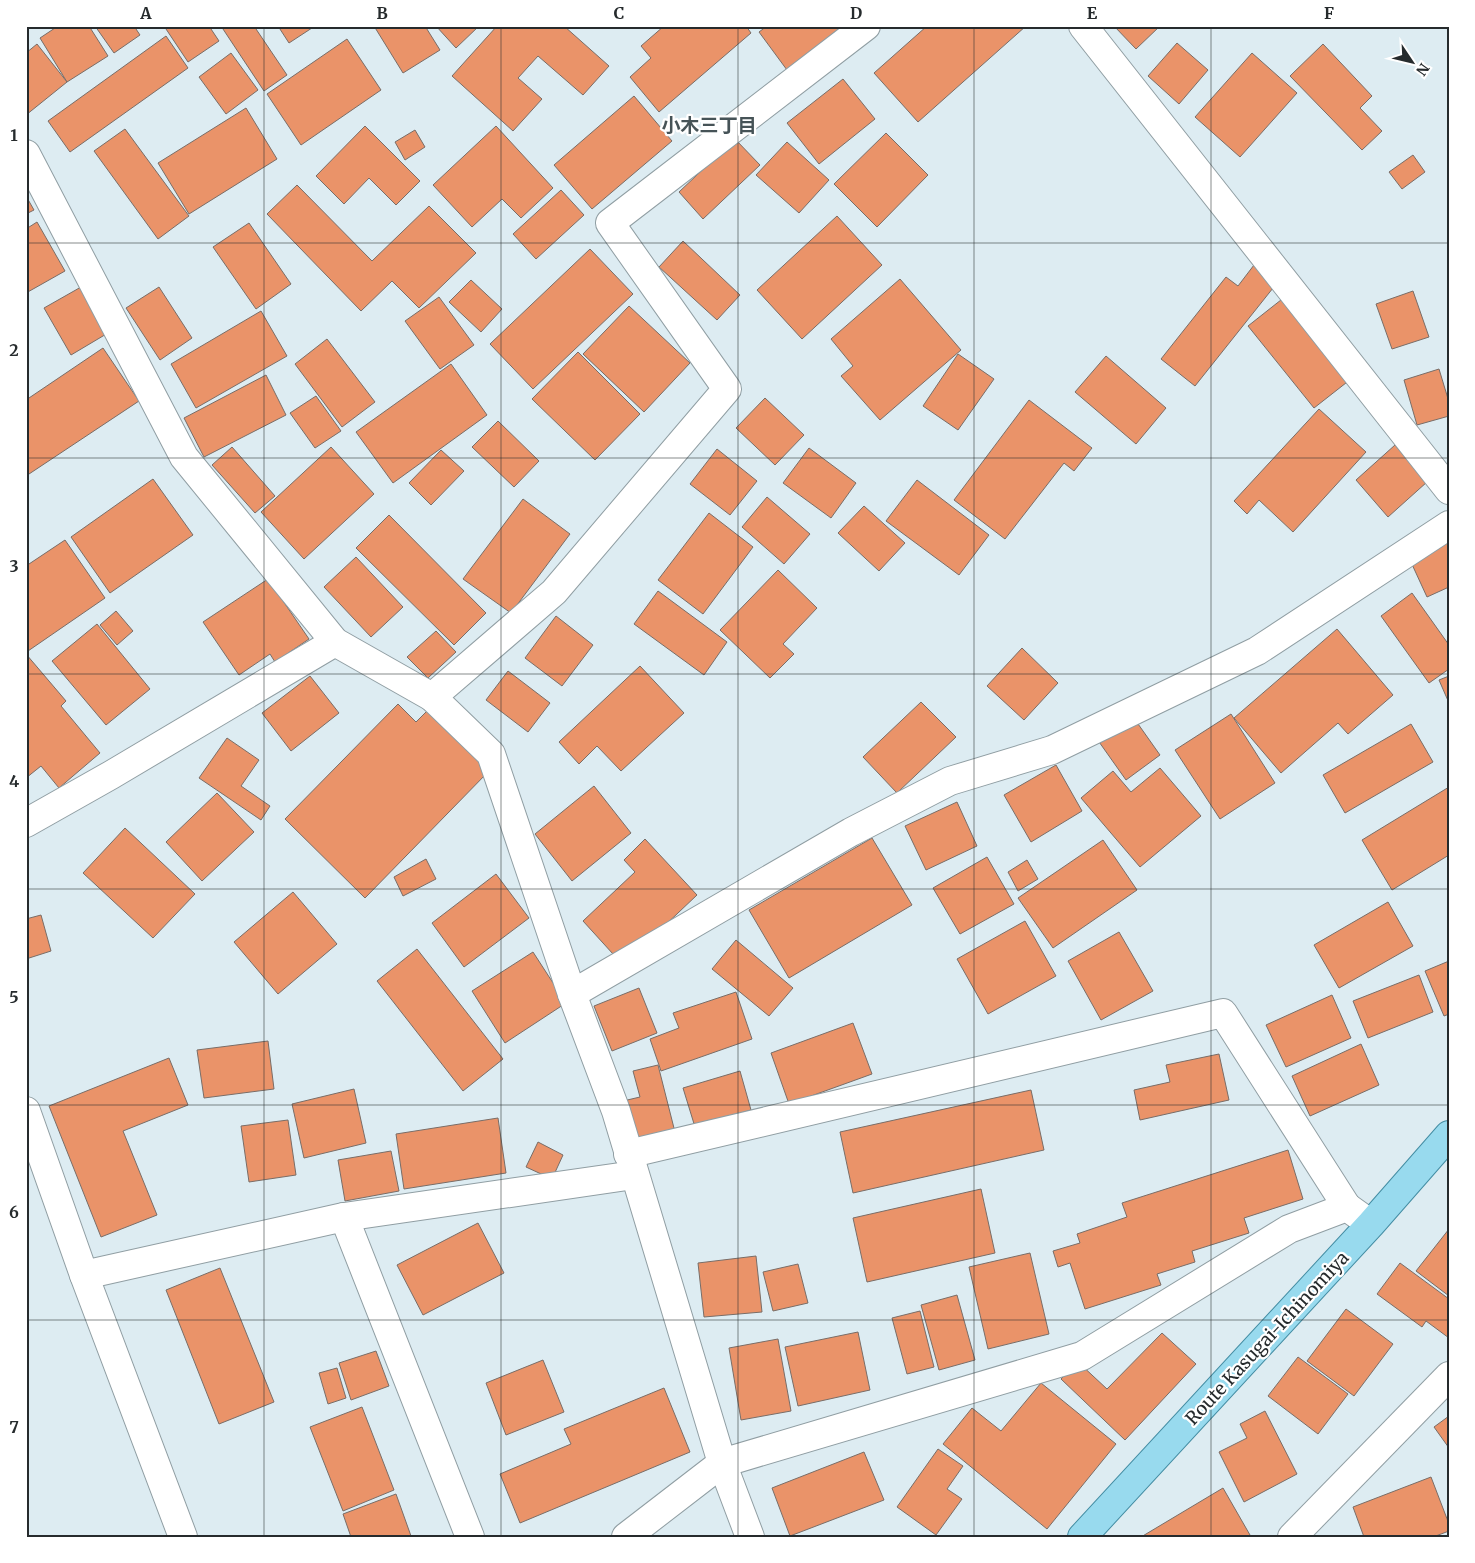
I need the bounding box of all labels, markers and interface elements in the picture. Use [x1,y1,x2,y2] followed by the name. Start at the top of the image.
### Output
[139,3,152,23] text: A
[376,3,388,23] text: B
[614,3,624,23] text: C
[850,3,862,23] text: D
[1087,3,1098,23] text: E
[1324,3,1334,23] text: F
[1388,38,1438,88] north arrow
[1412,60,1433,79] text: N
[661,113,757,137] district label: 小木三丁目
[10,125,18,145] text: 1
[9,340,19,360] text: 2
[9,556,19,576] text: 3
[9,771,19,791] text: 4
[9,987,19,1007] text: 5
[9,1202,19,1222] text: 6
[1180,1246,1354,1430] street label: Route Kasugai-Ichinomiya
[9,1417,19,1437] text: 7

